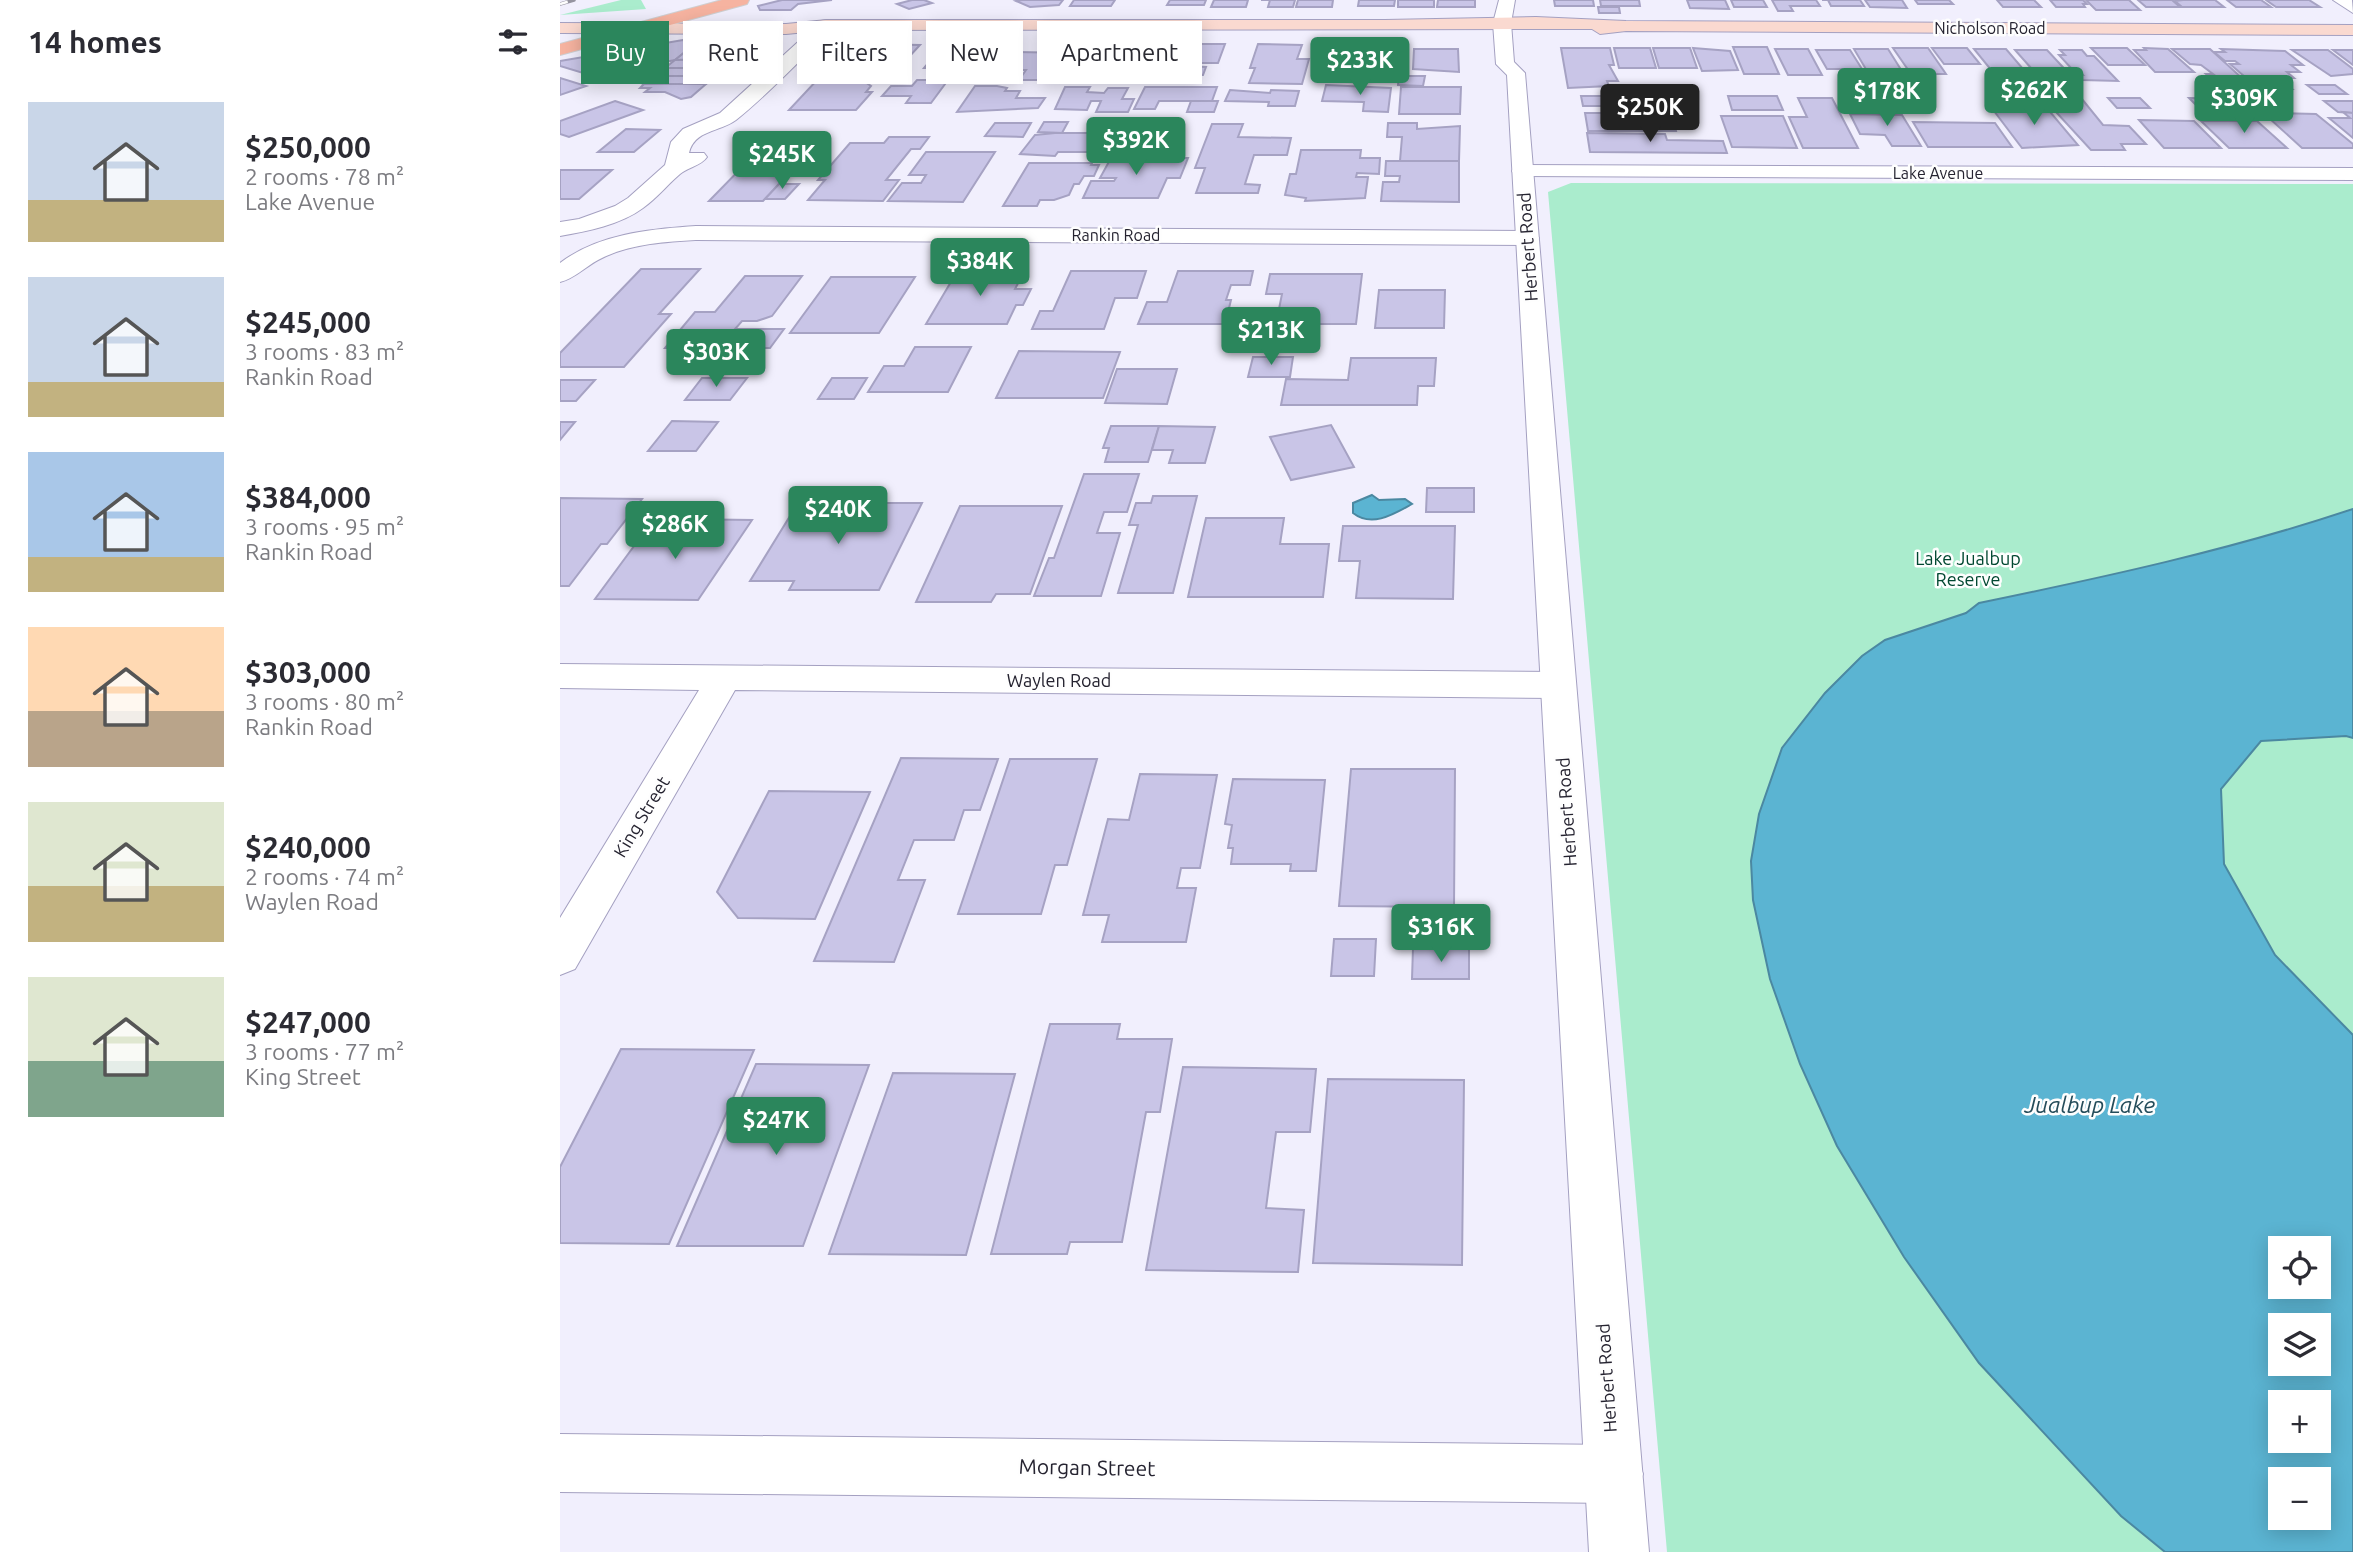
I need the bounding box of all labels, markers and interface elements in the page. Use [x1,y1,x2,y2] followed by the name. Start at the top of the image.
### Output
[1934,19,2046,37] street label: Nicholson Road
[581,21,669,84] chip: Buy
[683,21,783,84] chip: Rent
[797,21,912,84] chip: Filters
[926,21,1023,84] chip: New
[1037,21,1202,84] chip: Apartment
[494,23,532,61] icon: filters
[28,25,162,59] text: 14 homes
[1311,38,1409,97] pin: $233K
[1326,47,1394,72] text: $233K
[1838,68,1936,128] pin: $178K
[1985,68,2083,127] pin: $262K
[2195,76,2293,135] pin: $309K
[2000,77,2068,102] text: $262K
[1853,78,1921,103] text: $178K
[1601,85,1699,144] pin: $250K
[2210,85,2278,110] text: $309K
[1616,94,1684,119] text: $250K
[1087,118,1185,177] pin: $392K
[1102,127,1170,152] text: $392K
[84,130,168,214] icon: home
[245,130,371,164] text: $250,000
[733,132,831,191] pin: $245K
[748,141,816,166] text: $245K
[245,164,404,189] text: 2 rooms · 78 m²
[1893,164,1983,182] street label: Lake Avenue
[245,189,375,214] text: Lake Avenue
[1513,192,1541,302] street label: Herbert Road
[1072,226,1160,244] street label: Rankin Road
[931,238,1029,298] pin: $384K
[946,248,1014,273] text: $384K
[84,305,168,389] icon: home
[245,305,371,339] text: $245,000
[1222,308,1320,367] pin: $213K
[1237,317,1305,342] text: $213K
[667,330,765,389] pin: $303K
[245,339,404,364] text: 3 rooms · 83 m²
[682,339,750,364] text: $303K
[245,364,373,389] text: Rankin Road
[84,480,168,564] icon: home
[245,480,371,514] text: $384,000
[789,486,887,546] pin: $240K
[804,496,872,521] text: $240K
[626,502,724,561] pin: $286K
[641,511,709,536] text: $286K
[245,514,404,539] text: 3 rooms · 95 m²
[245,539,373,564] text: Rankin Road
[1915,548,2021,589] park label: Lake Jualbup Reserve
[84,655,168,739] icon: home
[245,655,371,689] text: $303,000
[1007,670,1111,690] street label: Waylen Road
[245,689,404,714] text: 3 rooms · 80 m²
[245,714,373,739] text: Rankin Road
[1552,757,1580,867] street label: Herbert Road
[609,772,673,861] street label: King Street
[84,830,168,914] icon: home
[245,830,371,864] text: $240,000
[245,864,404,889] text: 2 rooms · 74 m²
[245,889,379,914] text: Waylen Road
[1392,904,1490,964] pin: $316K
[1407,914,1475,939] text: $316K
[84,1005,168,1089] icon: home
[245,1005,371,1039] text: $247,000
[245,1039,404,1064] text: 3 rooms · 77 m²
[245,1064,361,1089] text: King Street
[2024,1092,2156,1117] water label: Jualbup Lake
[727,1098,825,1157] pin: $247K
[742,1107,810,1132] text: $247K
[2268,1236,2331,1530] map controls
[2268,1236,2331,1299] button: locate
[2268,1313,2331,1376] button: layers
[1592,1323,1620,1433] street label: Herbert Road
[2268,1390,2331,1453] button: +
[1018,1454,1156,1480] street label: Morgan Street
[2268,1467,2331,1530] button: −

